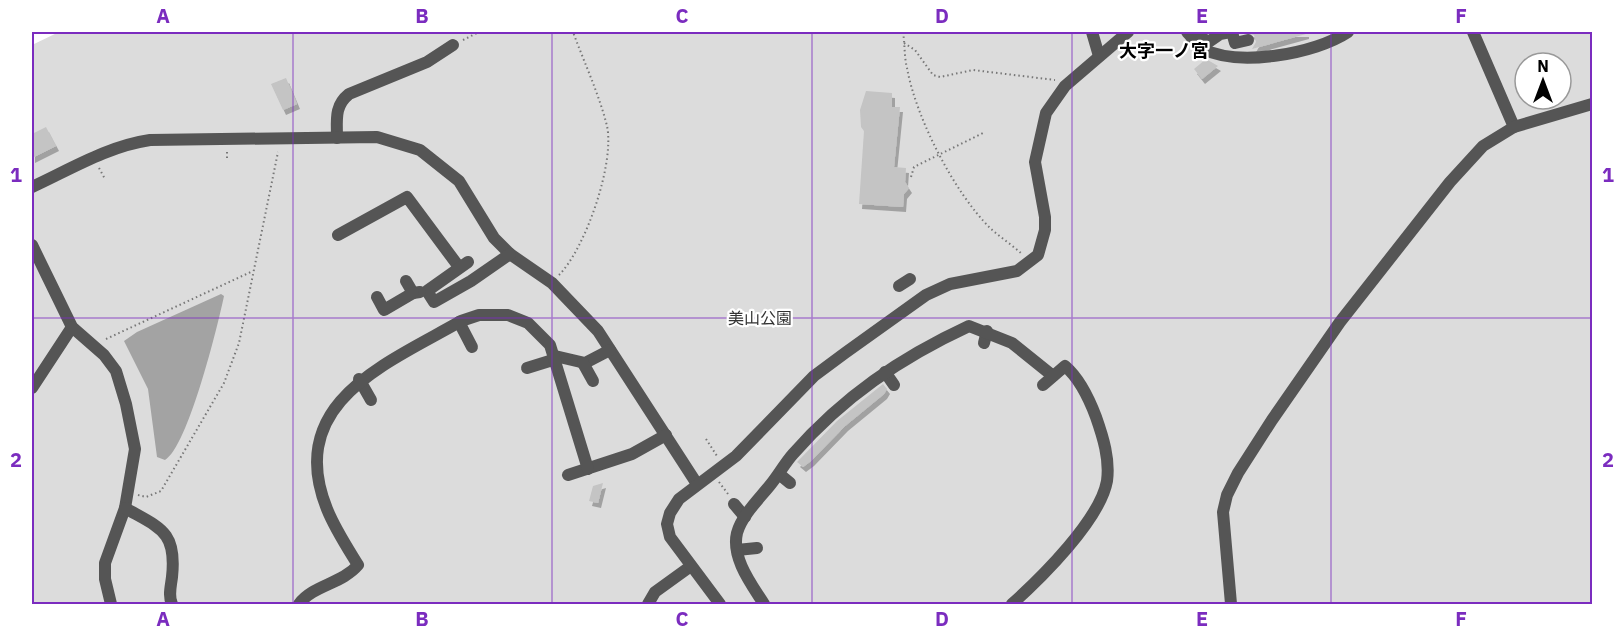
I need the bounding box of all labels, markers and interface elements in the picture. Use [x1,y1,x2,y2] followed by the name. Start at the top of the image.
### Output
[156,2,170,29] text: A
[415,2,429,29] text: B
[675,2,689,29] text: C
[935,2,949,29] text: D
[1196,2,1208,29] text: E
[1455,2,1467,29] text: F
[1119,39,1209,62] district label: 大字一ノ宮
[1513,51,1573,111] north arrow
[1537,56,1549,76] text: N
[10,161,22,188] text: 1
[1602,161,1614,188] text: 1
[728,308,792,328] park label: 美山公園
[10,446,22,473] text: 2
[1602,446,1614,473] text: 2
[156,605,170,632] text: A
[415,605,429,632] text: B
[675,605,689,632] text: C
[935,605,949,632] text: D
[1196,605,1208,632] text: E
[1455,605,1467,632] text: F

